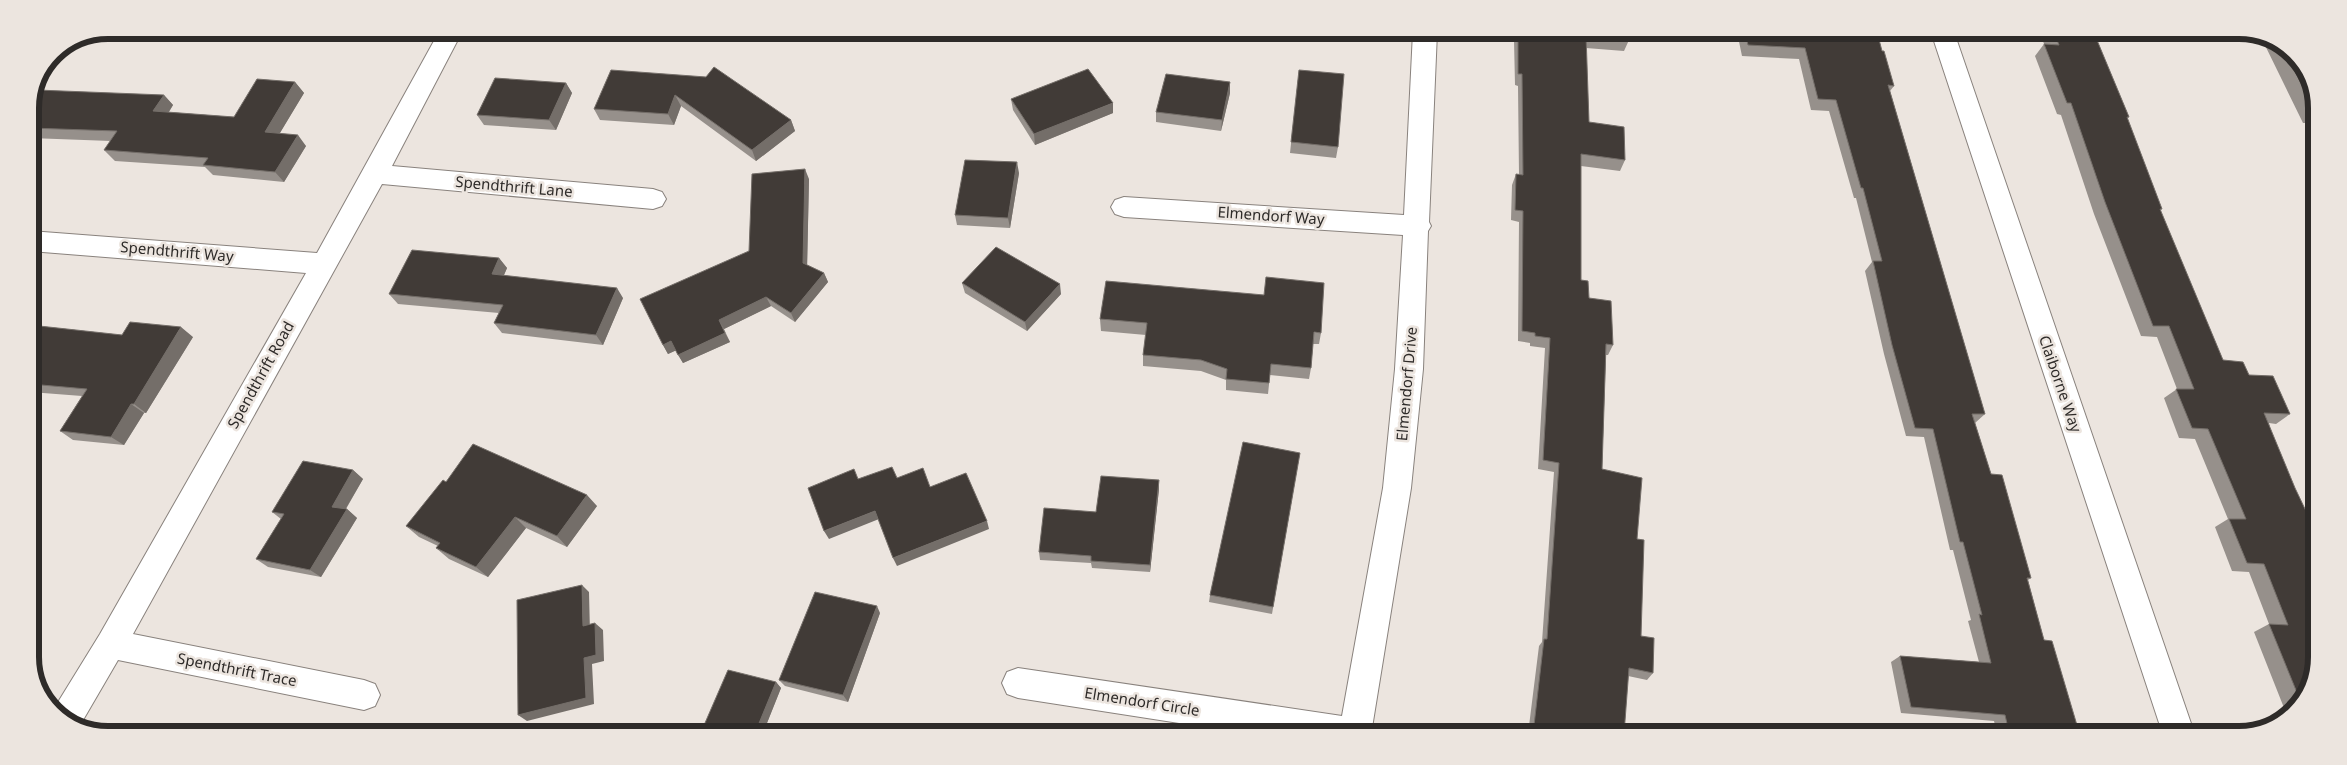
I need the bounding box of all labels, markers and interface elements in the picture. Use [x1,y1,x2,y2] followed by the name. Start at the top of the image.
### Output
[455,171,574,201] street label: Spendthrift Lane
[1217,201,1326,229] street label: Elmendorf Way
[120,236,235,266] street label: Spendthrift Way
[222,317,298,432] street label: Spendthrift Road
[1391,326,1421,442] street label: Elmendorf Drive
[2035,332,2087,435] street label: Claiborne Way
[176,648,299,690] street label: Spendthrift Trace
[1083,682,1201,720] street label: Elmendorf Circle

